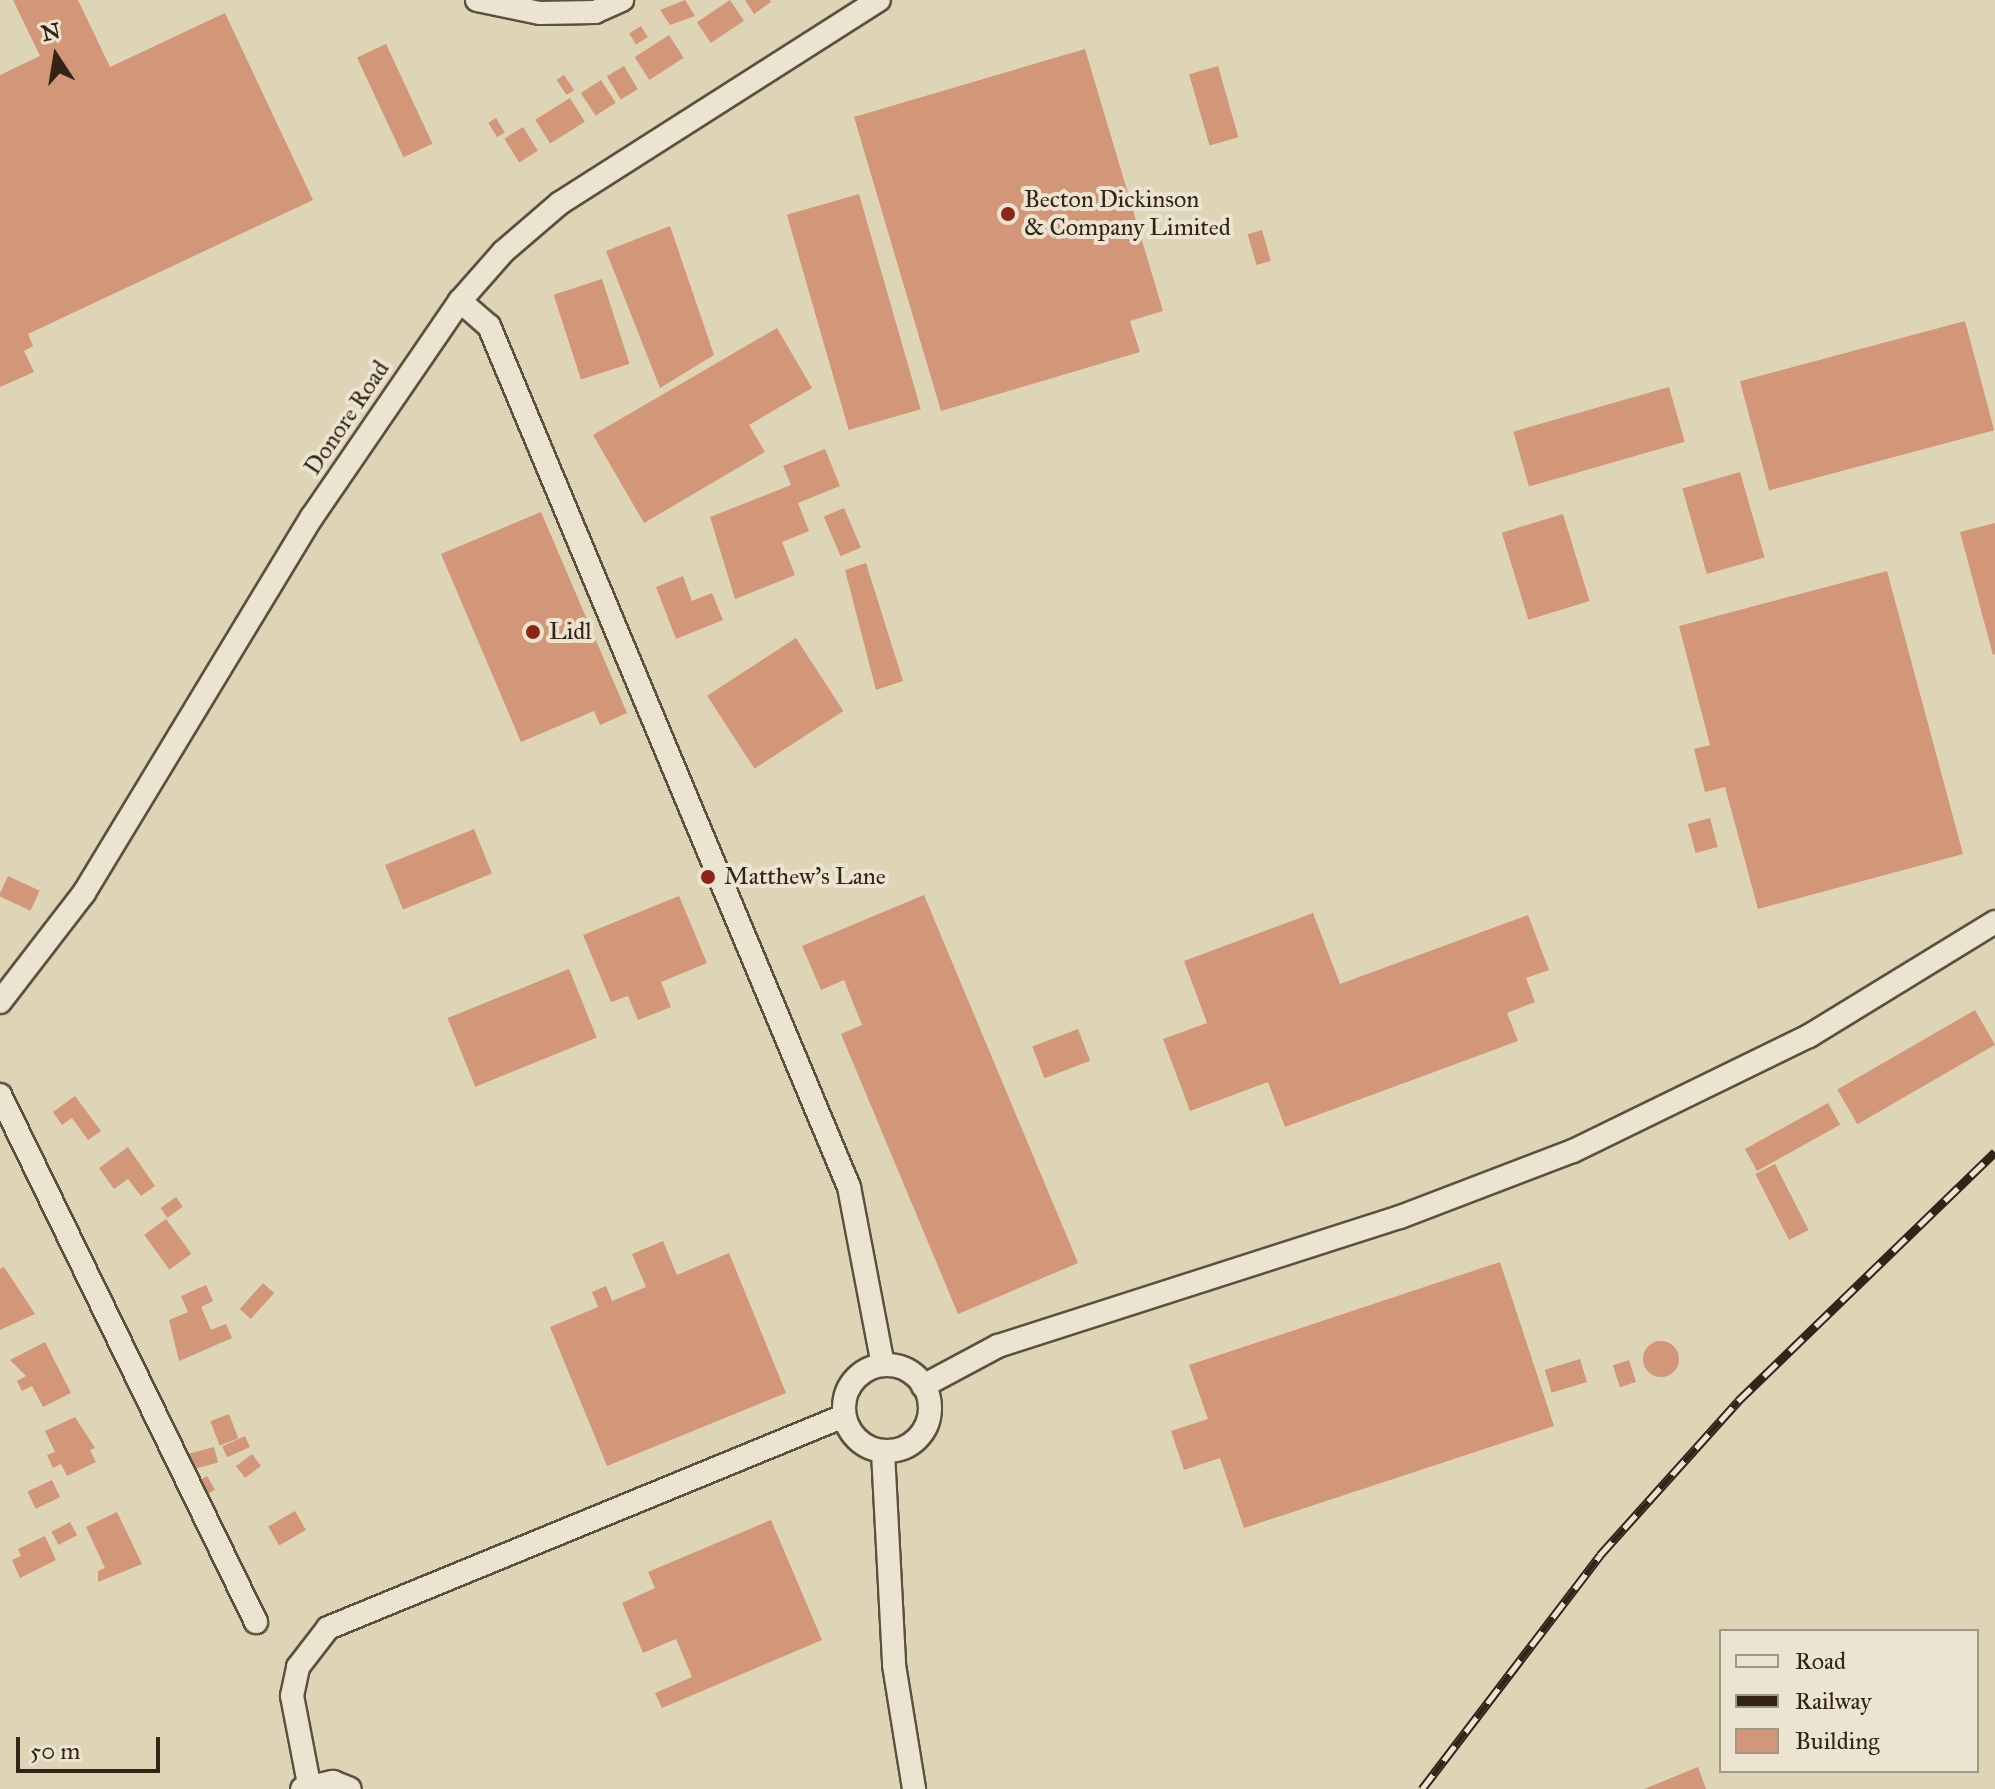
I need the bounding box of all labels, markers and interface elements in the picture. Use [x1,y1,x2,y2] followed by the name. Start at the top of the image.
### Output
[16,16,96,96] north arrow
[39,17,63,47] text: N
[1024,186,1231,242] place label: Becton Dickinson & Company Limited
[999,205,1017,223] marker: Becton Dickinson & Company Limited
[298,355,396,481] street label: Donore Road
[549,618,592,646] place label: Lidl
[524,623,542,641] marker: Lidl
[724,863,886,891] place label: Matthew's Lane
[699,868,717,886] marker: Matthew's Lane
[1719,1629,1979,1773] legend
[1795,1646,1846,1676] text: Road
[1795,1686,1872,1716] text: Railway
[20,1721,164,1771] scale bar
[1795,1726,1880,1756] text: Building
[30,1736,80,1766] text: 50 m

